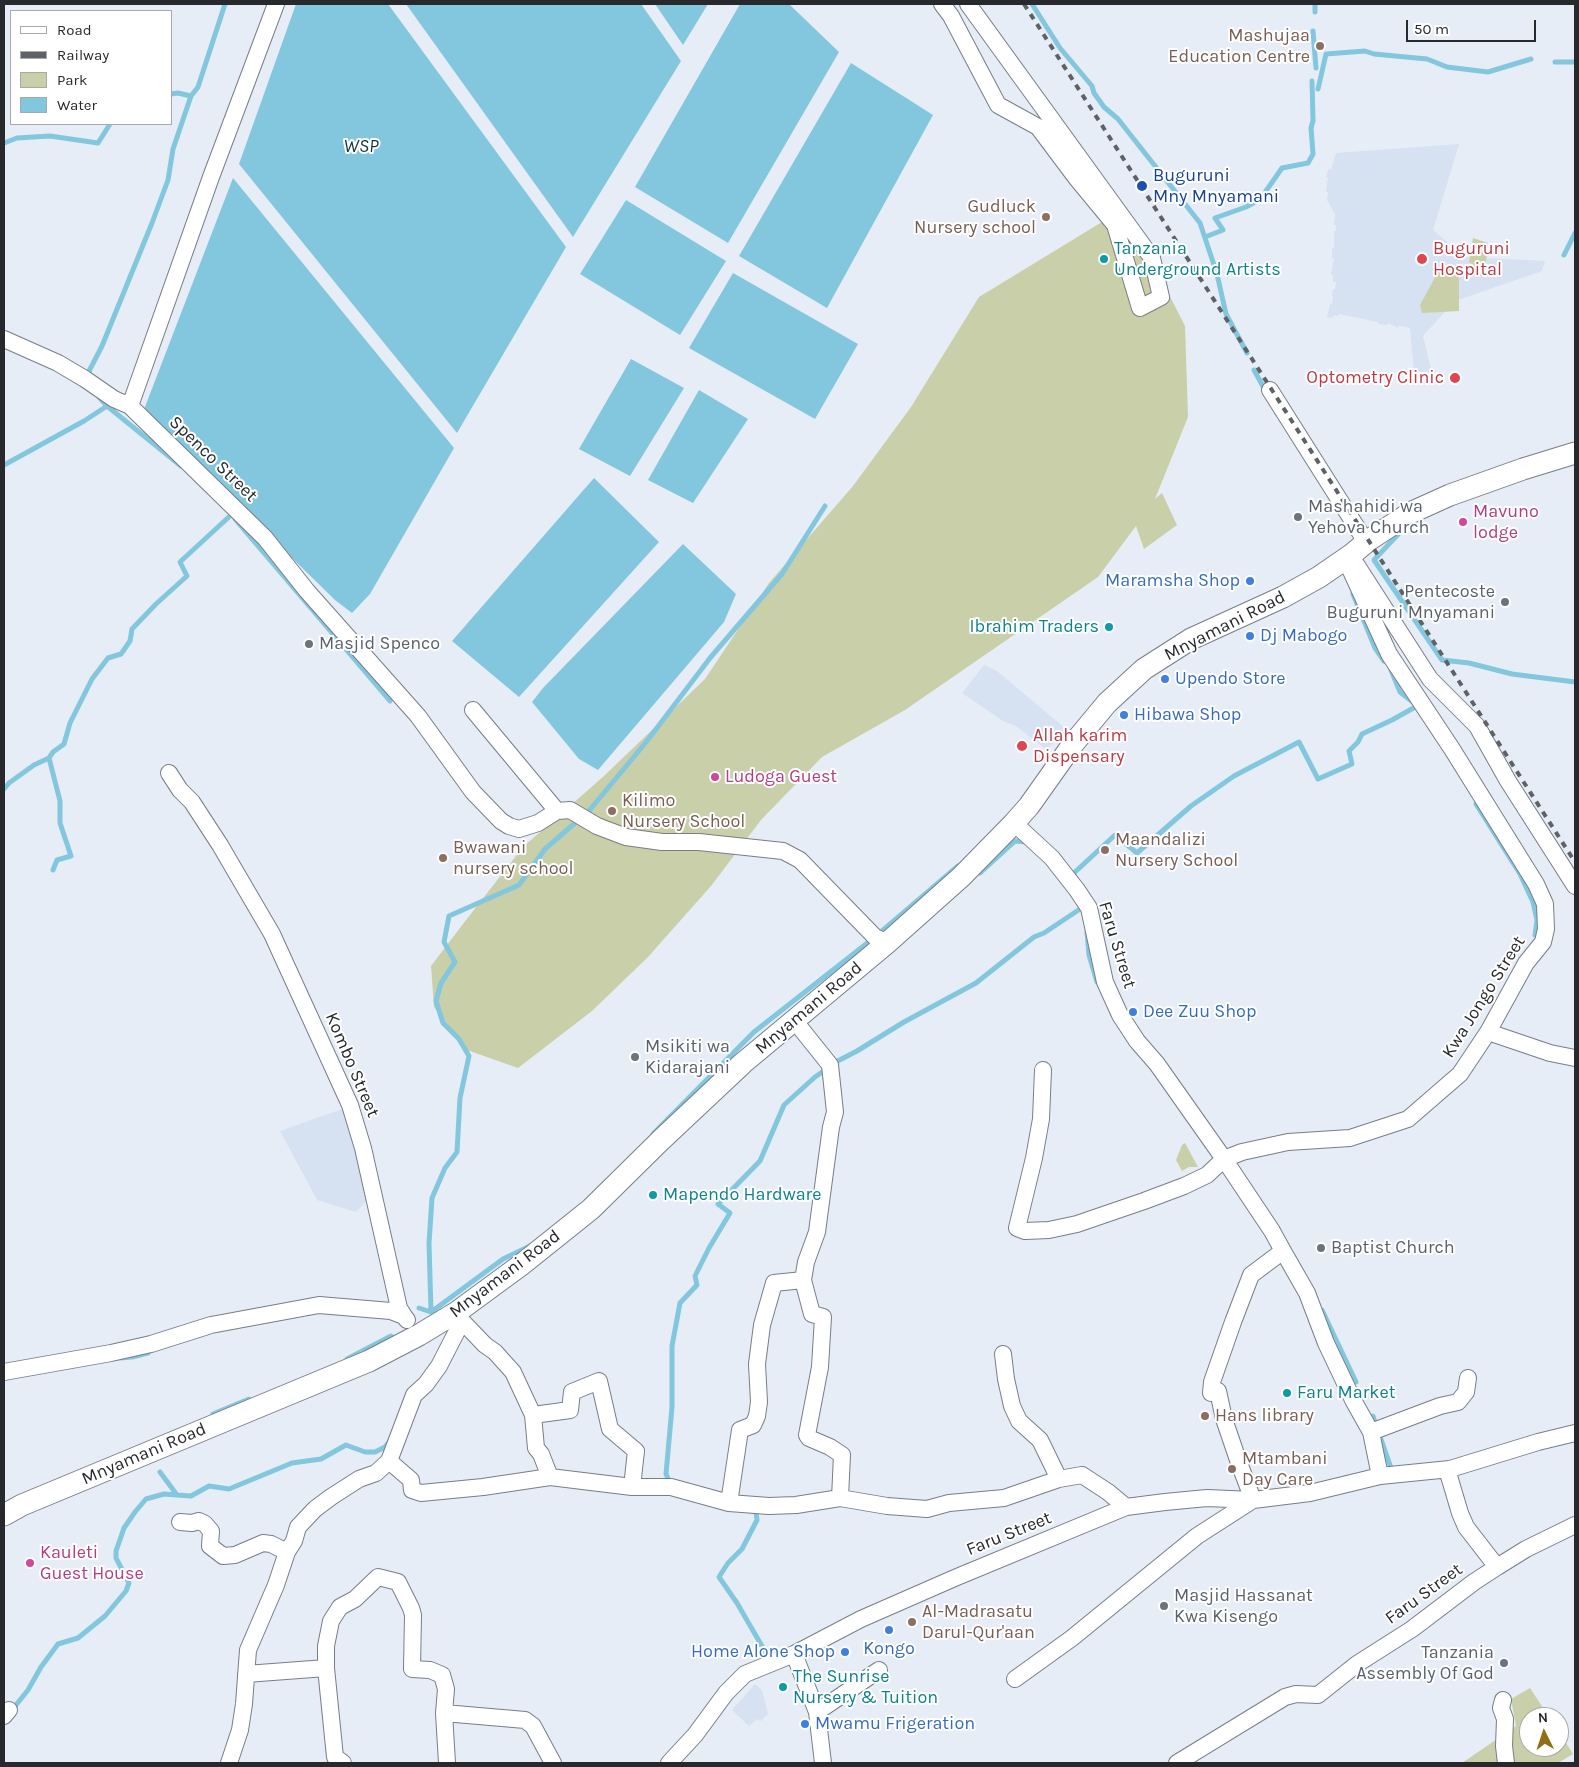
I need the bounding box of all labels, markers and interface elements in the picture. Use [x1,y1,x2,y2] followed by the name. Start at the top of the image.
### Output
[10,10,172,125] legend
[1409,10,1539,42] scale bar
[1414,20,1449,38] text: 50 m
[57,21,92,39] text: Road
[1168,25,1310,68] place label: Mashujaa Education Centre
[1314,40,1326,52] marker: Mashujaa Education Centre
[57,46,109,64] text: Railway
[57,71,87,89] text: Park
[57,96,97,114] text: Water
[343,136,379,158] water label: WSP
[1153,165,1279,208] place label: Buguruni Mny Mnyamani
[1135,179,1149,193] marker: Buguruni Mny Mnyamani
[914,196,1036,238] place label: Gudluck Nursery school
[1040,211,1052,223] marker: Gudluck Nursery school
[1114,238,1281,280] place label: Tanzania Underground Artists
[1433,238,1510,280] place label: Buguruni Hospital
[1415,252,1429,266] marker: Buguruni Hospital
[1098,253,1110,265] marker: Tanzania Underground Artists
[1306,367,1444,389] place label: Optometry Clinic
[1448,371,1462,385] marker: Optometry Clinic
[164,412,262,506] street label: Spenco Street
[1308,496,1429,538] place label: Mashahidi wa Yehova Church
[1473,501,1539,544] place label: Mavuno lodge
[1292,511,1304,523] marker: Mashahidi wa Yehova Church
[1457,516,1469,528] marker: Mavuno lodge
[1105,570,1240,592] place label: Maramsha Shop
[1244,575,1256,587] marker: Maramsha Shop
[1327,581,1495,624] place label: Pentecoste Buguruni Mnyamani
[1161,586,1289,666] street label: Mnyamani Road
[1499,596,1511,608] marker: Pentecoste Buguruni Mnyamani
[970,616,1099,638] place label: Ibrahim Traders
[1103,621,1115,633] marker: Ibrahim Traders
[1260,625,1347,647] place label: Dj Mabogo
[1244,630,1256,642] marker: Dj Mabogo
[319,633,440,655] place label: Masjid Spenco
[303,638,315,650] marker: Masjid Spenco
[1175,668,1285,690] place label: Upendo Store
[1159,673,1171,685] marker: Upendo Store
[1134,704,1241,726] place label: Hibawa Shop
[1118,709,1130,721] marker: Hibawa Shop
[1033,725,1127,768] place label: Allah karim Dispensary
[1015,739,1029,753] marker: Allah karim Dispensary
[725,766,837,788] place label: Ludoga Guest
[709,771,721,783] marker: Ludoga Guest
[622,790,745,832] place label: Kilimo Nursery School
[606,805,618,817] marker: Kilimo Nursery School
[1115,829,1238,872] place label: Maandalizi Nursery School
[453,837,573,880] place label: Bwawani nursery school
[1099,844,1111,856] marker: Maandalizi Nursery School
[437,852,449,864] marker: Bwawani nursery school
[1094,899,1140,991] street label: Faru Street
[1438,932,1530,1062] street label: Kwa Jongo Street
[751,957,867,1059] street label: Mnyamani Road
[1143,1001,1256,1023] place label: Dee Zuu Shop
[1127,1006,1139,1018] marker: Dee Zuu Shop
[320,1009,384,1121] street label: Kombo Street
[645,1036,730,1078] place label: Msikiti wa Kidarajani
[629,1051,641,1063] marker: Msikiti wa Kidarajani
[663,1184,821,1206] place label: Mapendo Hardware
[647,1189,659,1201] marker: Mapendo Hardware
[445,1225,565,1323] street label: Mnyamani Road
[1331,1237,1455,1259] place label: Baptist Church
[1315,1242,1327,1254] marker: Baptist Church
[1297,1382,1395,1404] place label: Faru Market
[1281,1387,1293,1399] marker: Faru Market
[1215,1405,1314,1427] place label: Hans library
[1199,1410,1211,1422] marker: Hans library
[79,1418,209,1490] street label: Mnyamani Road
[1242,1448,1328,1490] place label: Mtambani Day Care
[1226,1463,1238,1475] marker: Mtambani Day Care
[963,1507,1055,1561] street label: Faru Street
[40,1542,144,1585] place label: Kauleti Guest House
[24,1557,36,1569] marker: Kauleti Guest House
[1381,1559,1467,1629] street label: Faru Street
[1174,1585,1313,1628] place label: Masjid Hassanat Kwa Kisengo
[1158,1600,1170,1612] marker: Masjid Hassanat Kwa Kisengo
[922,1601,1035,1644] place label: Al-Madrasatu Darul-Qur'aan
[906,1616,918,1628] marker: Al-Madrasatu Darul-Qur'aan
[883,1624,895,1636] marker: Kongo
[863,1638,915,1660] place label: Kongo
[691,1641,835,1663] place label: Home Alone Shop
[1356,1642,1494,1685] place label: Tanzania Assembly Of God
[839,1646,851,1658] marker: Home Alone Shop
[1498,1657,1510,1669] marker: Tanzania Assembly Of God
[793,1666,938,1708] place label: The Sunrise Nursery & Tuition
[777,1681,789,1693] marker: The Sunrise Nursery & Tuition
[1519,1707,1569,1757] north arrow
[1537,1709,1549,1726] text: N
[815,1713,975,1735] place label: Mwamu Frigeration
[799,1718,811,1730] marker: Mwamu Frigeration

